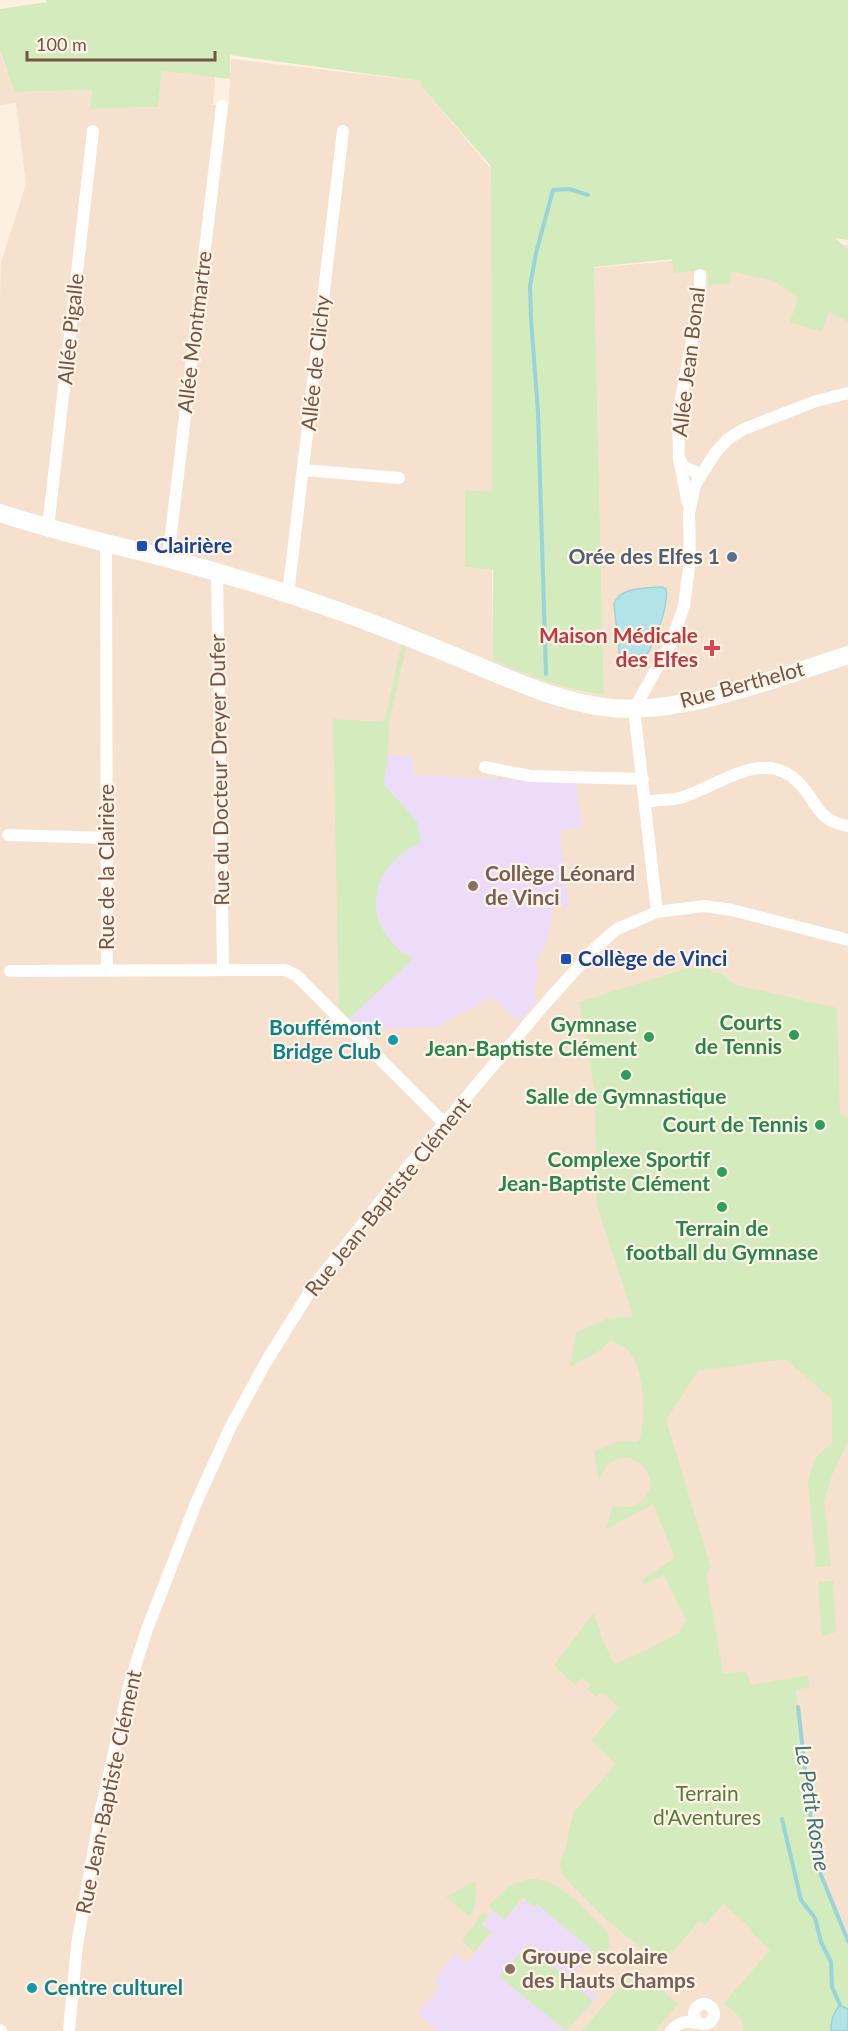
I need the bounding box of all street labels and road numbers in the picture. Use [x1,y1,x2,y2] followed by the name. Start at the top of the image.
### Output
[171,249,216,414] street label: Allée Montmartre
[51,272,88,386] street label: Allée Pigalle
[666,286,709,438] street label: Allée Jean Bonal
[295,294,334,432] street label: Allée de Clichy
[204,634,233,906] street label: Rue du Docteur Dreyer Dufer
[677,655,807,712] street label: Rue Berthelot
[93,784,118,950] street label: Rue de la Clairière
[299,1091,475,1301] street label: Rue Jean-Baptiste Clément
[69,1667,146,1916] street label: Rue Jean-Baptiste Clément

